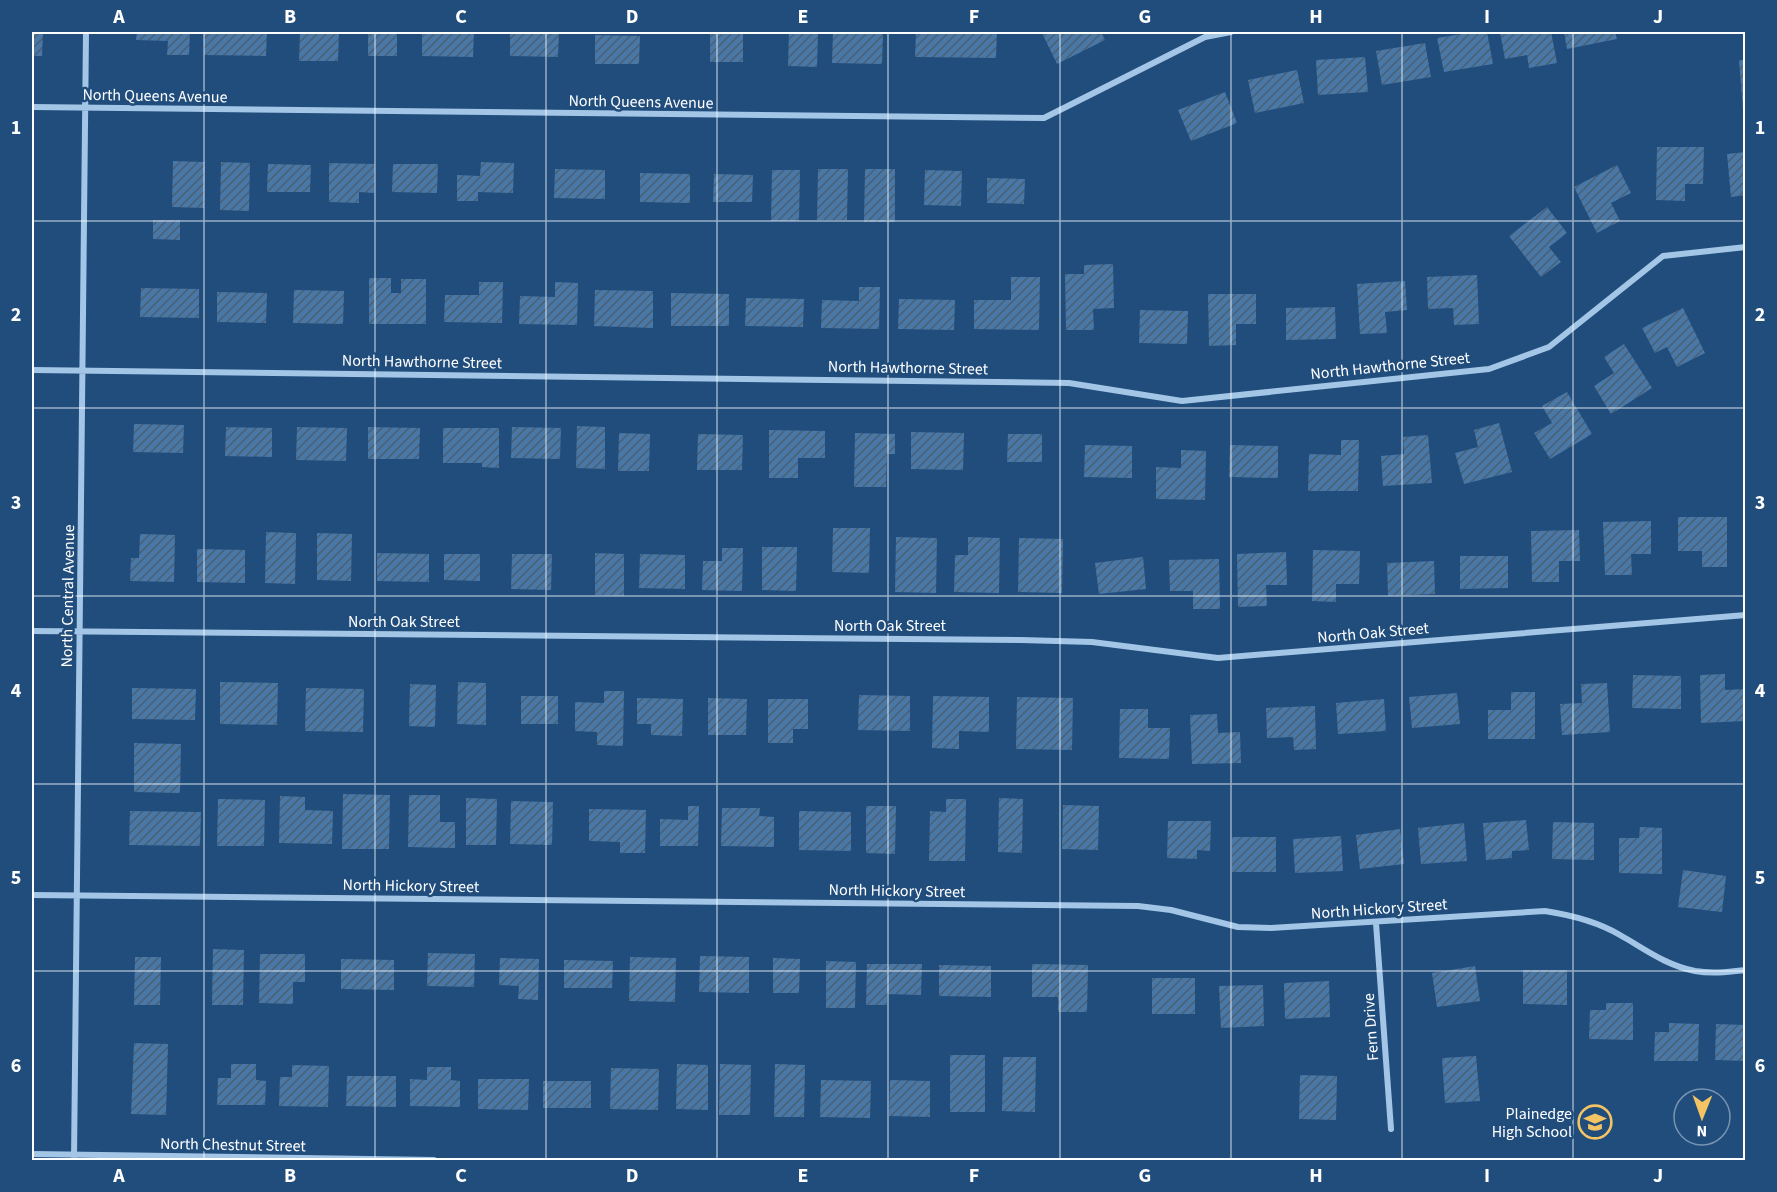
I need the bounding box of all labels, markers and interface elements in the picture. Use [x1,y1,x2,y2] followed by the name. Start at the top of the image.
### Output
[112,3,125,31] text: A
[284,3,296,31] text: B
[455,3,467,31] text: C
[626,3,638,31] text: D
[798,3,808,31] text: E
[969,3,979,31] text: F
[1139,3,1151,31] text: G
[1309,3,1323,31] text: H
[1484,3,1490,31] text: I
[1653,3,1663,31] text: J
[82,84,228,108] street label: North Queens Avenue
[568,90,714,114] street label: North Queens Avenue
[11,114,21,142] text: 1
[1755,114,1765,142] text: 1
[11,301,21,329] text: 2
[1755,301,1765,329] text: 2
[1309,347,1472,385] street label: North Hawthorne Street
[342,350,503,374] street label: North Hawthorne Street
[828,356,989,380] street label: North Hawthorne Street
[11,489,21,517] text: 3
[1755,489,1765,517] text: 3
[56,524,80,668] street label: North Central Avenue
[348,611,460,633] street label: North Oak Street
[834,615,946,637] street label: North Oak Street
[1316,617,1430,649] street label: North Oak Street
[11,677,22,705] text: 4
[1755,677,1766,705] text: 4
[11,864,21,892] text: 5
[1755,864,1765,892] text: 5
[343,874,480,898] street label: North Hickory Street
[829,879,966,903] street label: North Hickory Street
[1310,893,1449,925] street label: North Hickory Street
[1358,992,1384,1062] street label: Fern Drive
[11,1052,21,1080] text: 6
[1755,1052,1765,1080] text: 6
[1672,1087,1732,1147] north arrow
[1492,1103,1572,1143] place label: Plainedge High School
[1577,1104,1613,1140] school or university icon: Plainedge High School
[1696,1120,1707,1142] text: N
[160,1133,307,1157] street label: North Chestnut Street
[112,1162,125,1190] text: A
[284,1162,296,1190] text: B
[455,1162,467,1190] text: C
[626,1162,638,1190] text: D
[798,1162,808,1190] text: E
[969,1162,979,1190] text: F
[1139,1162,1151,1190] text: G
[1309,1162,1323,1190] text: H
[1484,1162,1490,1190] text: I
[1653,1162,1663,1190] text: J

